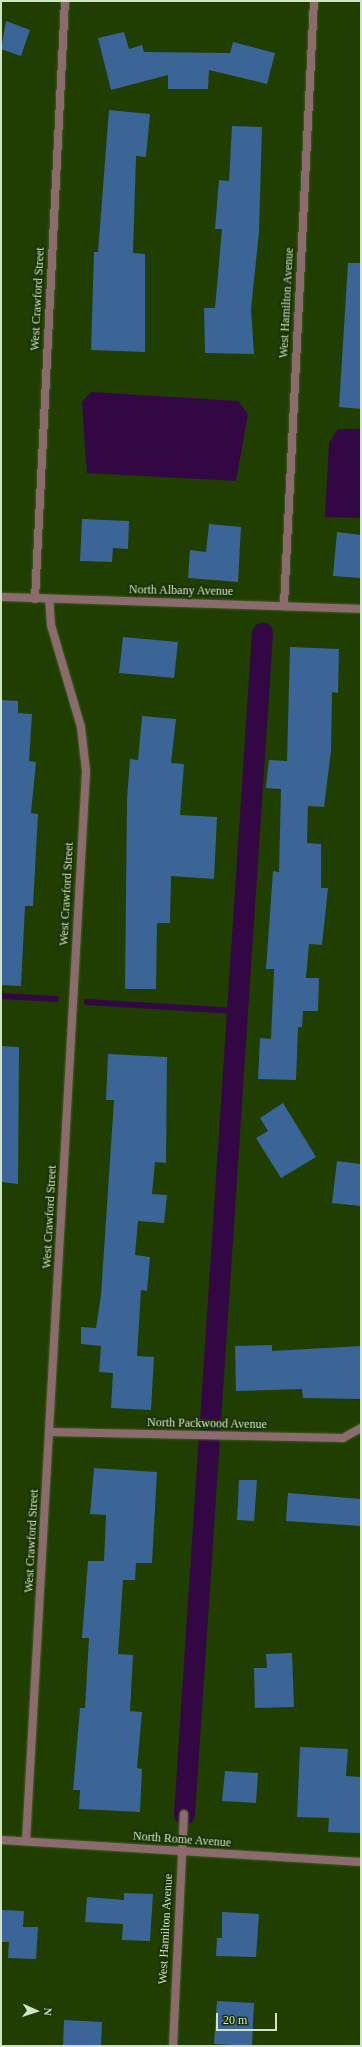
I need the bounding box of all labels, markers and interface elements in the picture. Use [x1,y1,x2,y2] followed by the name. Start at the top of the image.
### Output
[28,247,48,351] street label: West Crawford Street
[277,247,297,359] street label: West Hamilton Avenue
[128,583,234,599] street label: North Albany Avenue
[57,842,77,946] street label: West Crawford Street
[40,1165,60,1269] street label: West Crawford Street
[147,1416,267,1432] street label: North Packwood Avenue
[22,1489,42,1593] street label: West Crawford Street
[132,1829,232,1851] street label: North Rome Avenue
[156,1873,176,1985] street label: West Hamilton Avenue
[16,1991,56,2031] north arrow
[218,2005,279,2031] scale bar
[42,2007,54,2016] text: N
[223,2013,247,2027] text: 20 m

